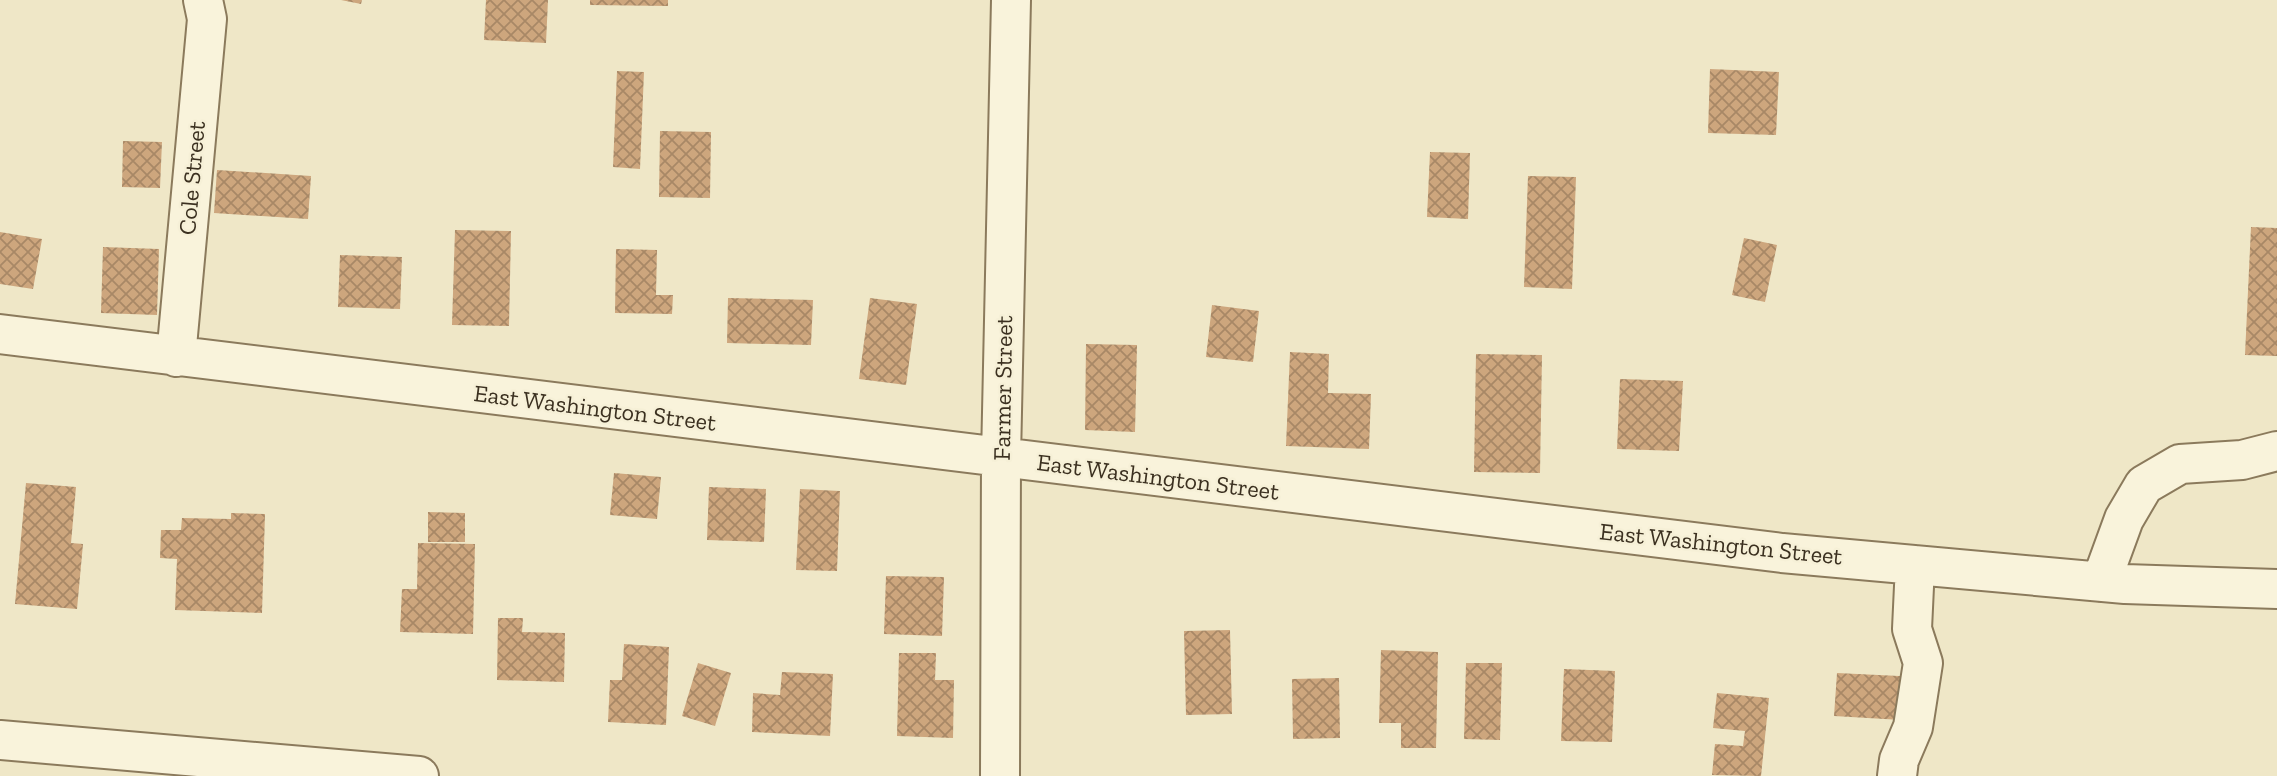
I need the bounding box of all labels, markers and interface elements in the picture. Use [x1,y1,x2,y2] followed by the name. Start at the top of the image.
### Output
[172,120,211,236] street label: Cole Street
[987,315,1018,461] street label: Farmer Street
[472,378,718,437] street label: East Washington Street
[1035,447,1281,506] street label: East Washington Street
[1598,516,1844,571] street label: East Washington Street

